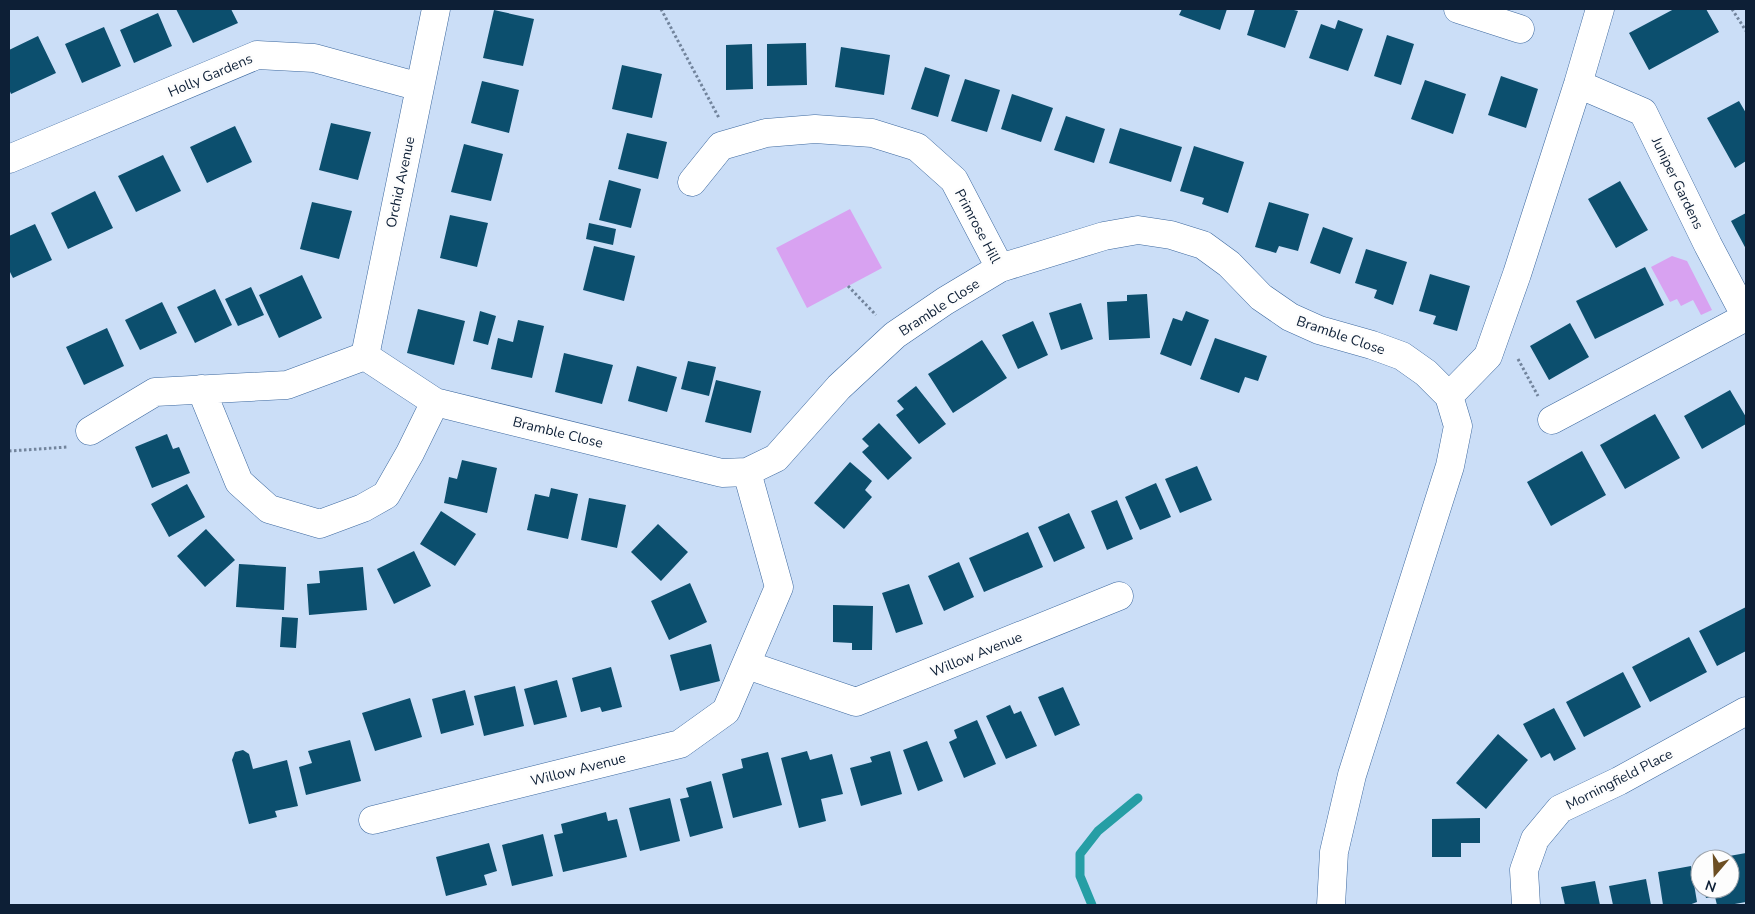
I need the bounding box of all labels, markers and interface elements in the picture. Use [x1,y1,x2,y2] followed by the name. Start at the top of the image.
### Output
[165,49,256,102] street label: Holly Gardens
[1647,133,1708,233] street label: Juniper Gardens
[382,135,419,229] street label: Orchid Avenue
[950,186,1006,267] street label: Primrose Hill
[895,274,983,341] street label: Bramble Close
[1294,311,1388,360] street label: Bramble Close
[511,412,605,453] street label: Bramble Close
[927,627,1025,682] street label: Willow Avenue
[1563,744,1676,815] street label: Morningfield Place
[528,748,628,791] street label: Willow Avenue
[1690,849,1740,899] north arrow
[1703,875,1719,897] text: N

